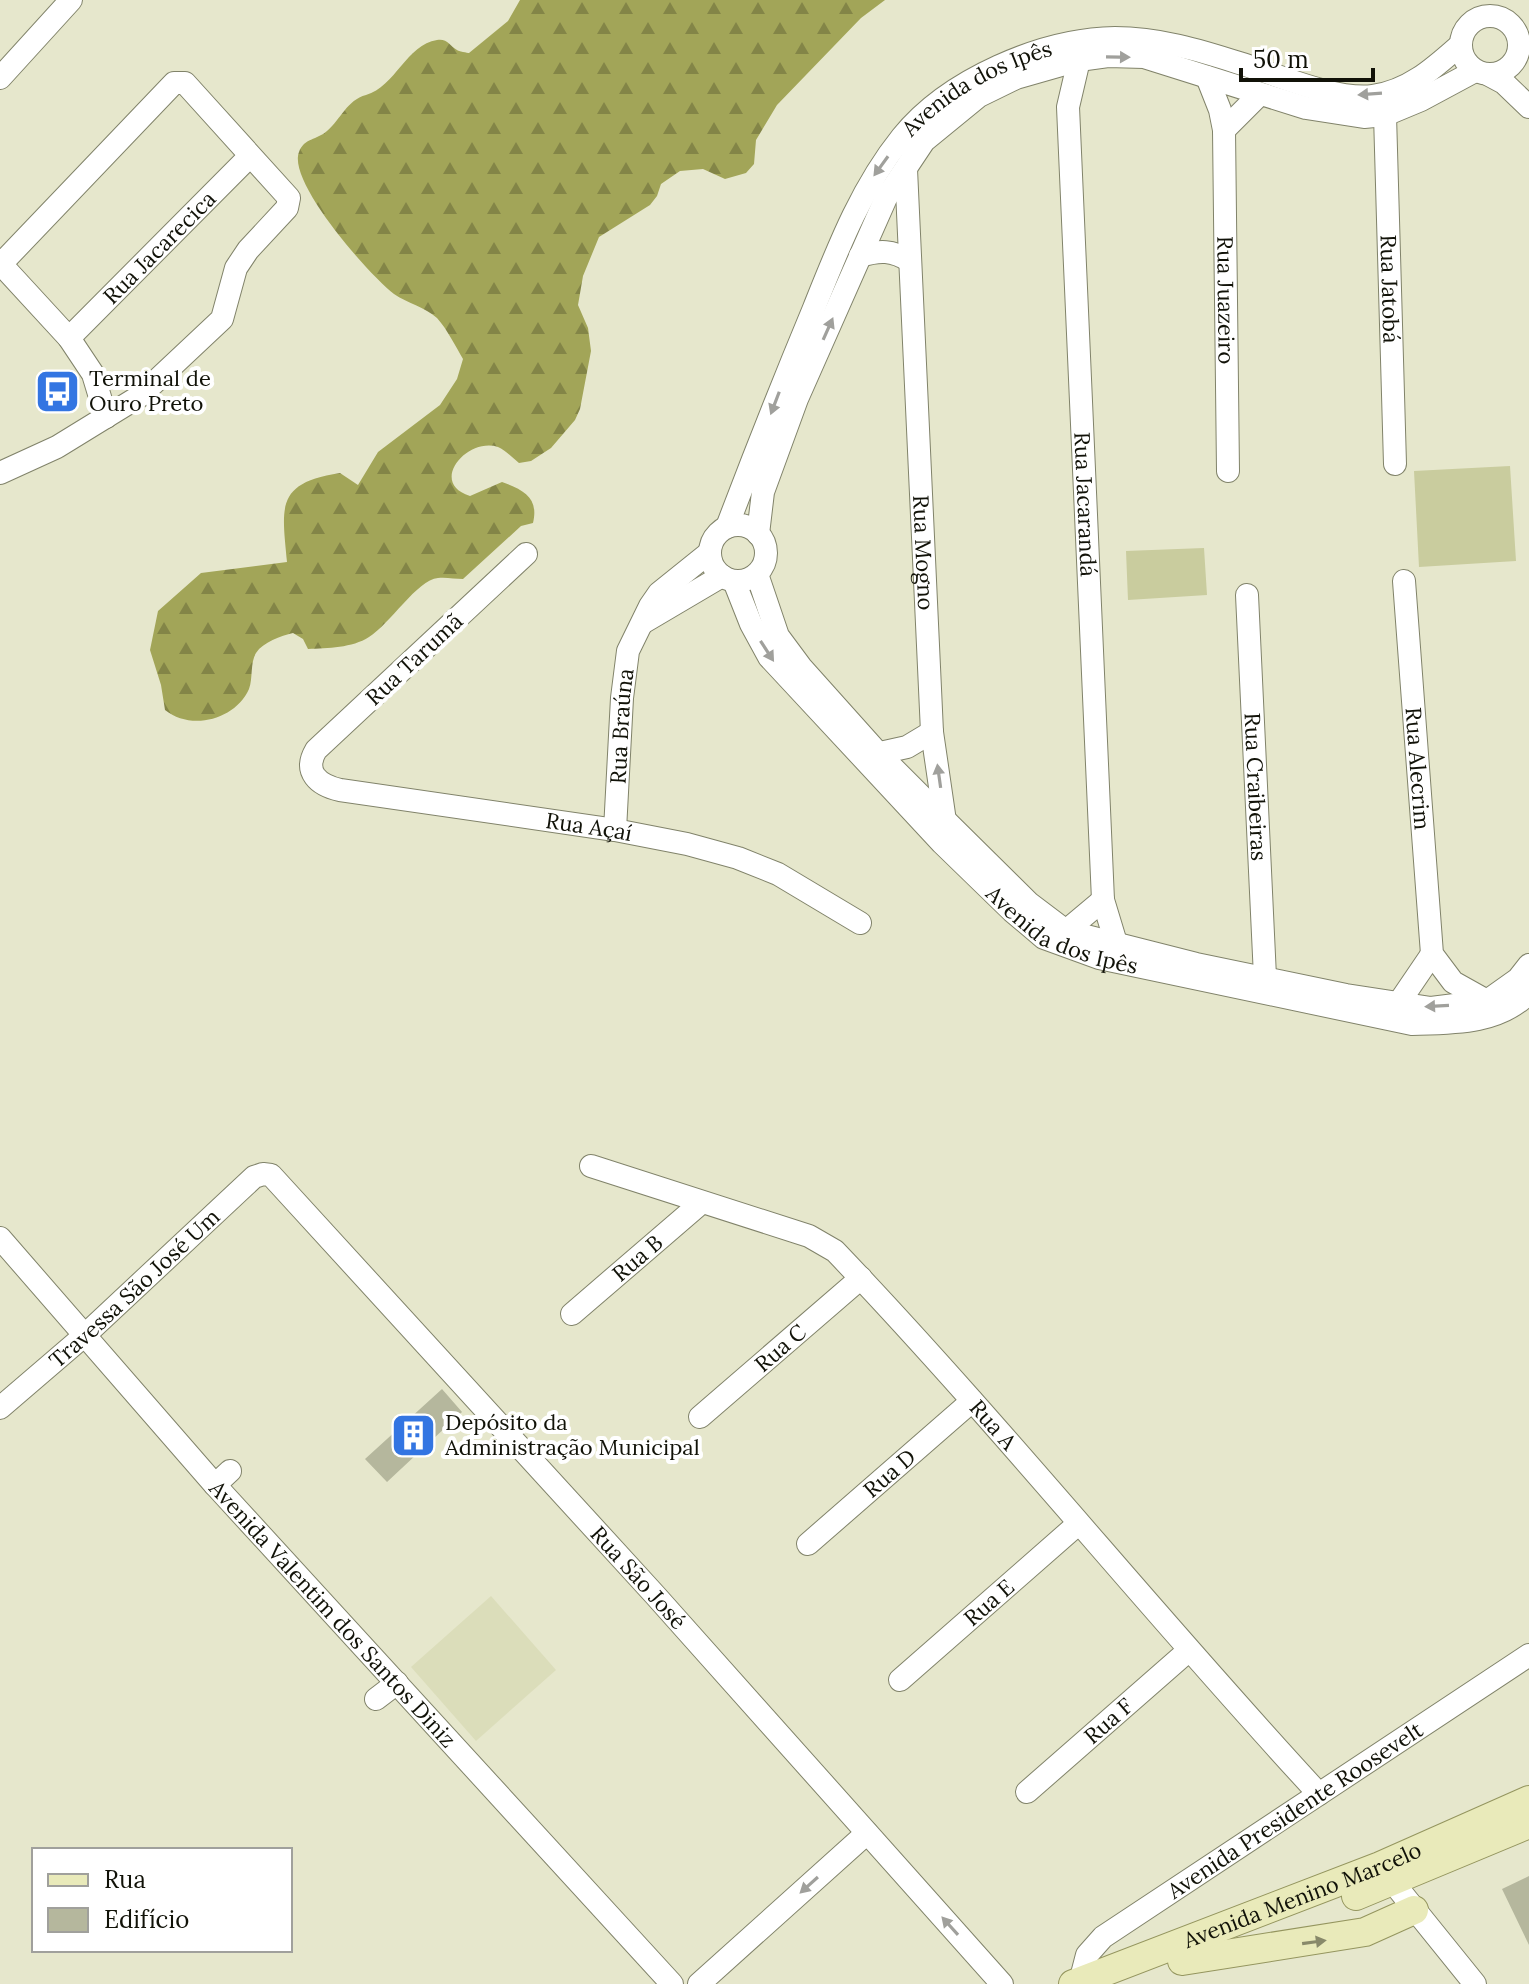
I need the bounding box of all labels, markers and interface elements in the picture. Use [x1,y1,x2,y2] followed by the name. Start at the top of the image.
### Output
[1241,32,1373,82] scale bar
[895,34,1055,143] street label: Avenida dos Ipês
[1253,44,1309,75] text: 50 m
[1106,51,1131,63] one-way arrow
[1357,88,1382,101] one-way arrow
[874,156,889,177] one-way arrow
[97,185,222,310] street label: Rua Jacarecica
[1374,234,1406,344] street label: Rua Jatobá
[1211,236,1241,364] street label: Rua Juazeiro
[821,317,835,340] one-way arrow
[89,364,211,417] place label: Terminal de Ouro Preto
[34,367,82,415] bus stop icon: Terminal de Ouro Preto
[768,391,781,415] one-way arrow
[1068,431,1103,577] street label: Rua Jacarandá
[907,494,940,611] street label: Rua Mogno
[360,607,468,711] street label: Rua Tarumã
[760,640,774,662] one-way arrow
[603,667,640,785] street label: Rua Braúna
[1400,706,1437,831] street label: Rua Alecrim
[1239,712,1274,862] street label: Rua Craibeiras
[932,763,945,788] one-way arrow
[544,806,635,847] street label: Rua Açaí
[980,879,1140,980] street label: Avenida dos Ipês
[1424,1000,1449,1013] one-way arrow
[43,1202,225,1374] street label: Travessa São José Um
[606,1228,668,1287] street label: Rua B
[749,1318,812,1378] street label: Rua C
[964,1394,1024,1457] street label: Rua A
[444,1408,700,1461] place label: Depósito da Administração Municipal
[390,1411,438,1459] building icon: Depósito da Administração Municipal
[857,1443,921,1503] street label: Rua D
[203,1474,462,1753] street label: Avenida Valentim dos Santos Diniz
[585,1520,693,1635] street label: Rua São José
[958,1573,1020,1632] street label: Rua E
[1078,1692,1139,1750] street label: Rua F
[1161,1715,1428,1905] street label: Avenida Presidente Roosevelt
[1179,1836,1426,1955] street label: Avenida Menino Marcelo
[32,1848,292,1952] legend
[104,1864,146,1895] text: Rua
[799,1876,819,1893] one-way arrow
[104,1904,189,1935] text: Edifício
[942,1917,960,1936] one-way arrow
[1302,1935,1327,1948] one-way arrow

